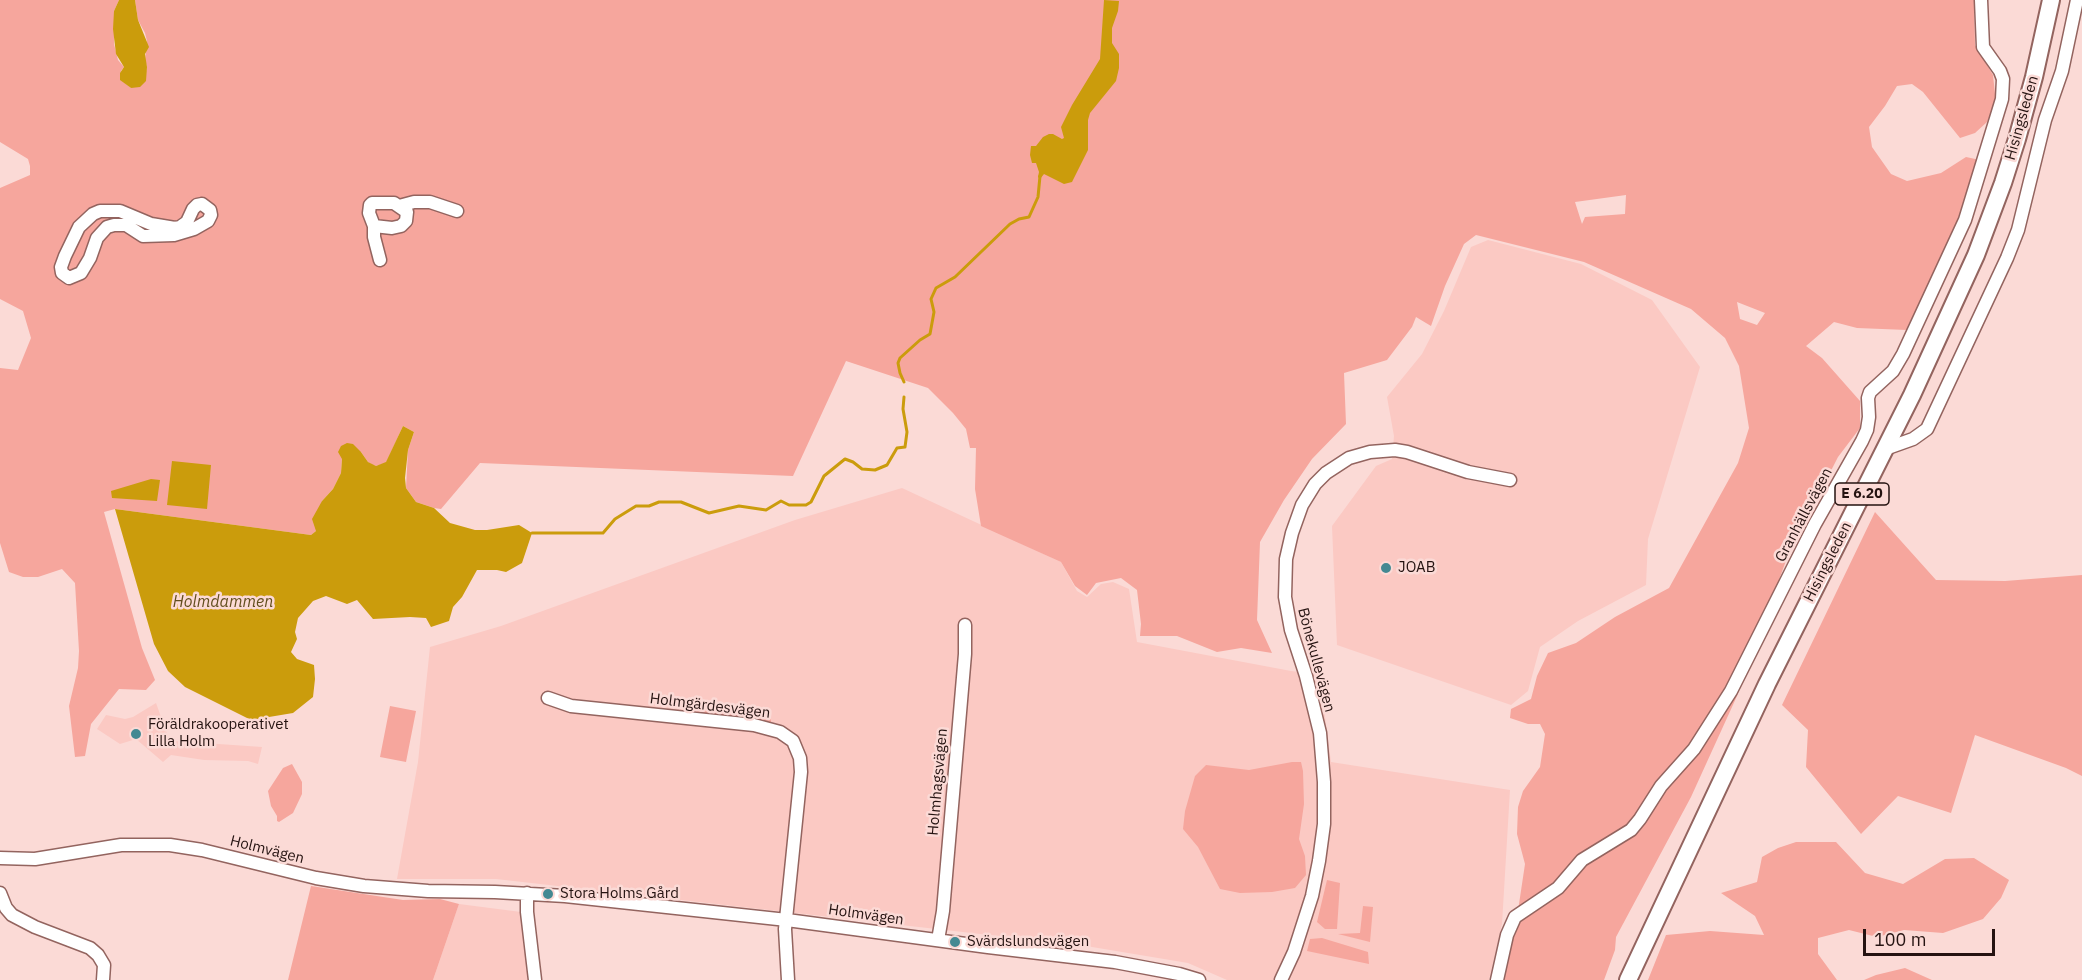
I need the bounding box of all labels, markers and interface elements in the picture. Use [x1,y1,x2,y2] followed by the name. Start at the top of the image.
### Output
[2001,74,2043,162] street label: Hisingsleden
[1772,465,1836,565] street label: Granhällsvägen
[1835,483,1889,505] road number: E 6.20
[1800,519,1856,605] street label: Hisingsleden
[1398,559,1435,577] place label: JOAB
[1379,561,1393,575] marker: JOAB
[173,592,273,612] water label: Holmdammen
[1293,606,1339,714] street label: Bönekullevägen
[649,690,771,722] street label: Holmgärdesvägen
[148,716,289,751] place label: Föräldrakooperativet Lilla Holm
[129,727,143,741] marker: Föräldrakooperativet Lilla Holm
[924,728,952,836] street label: Holmhagsvägen
[228,832,306,868] street label: Holmvägen
[560,885,679,903] place label: Stora Holms Gård
[541,887,555,901] marker: Stora Holms Gård
[827,901,905,929] street label: Holmvägen
[1866,917,1998,955] scale bar
[1874,928,1926,951] text: 100 m
[967,933,1089,951] place label: Svärdslundsvägen
[948,935,962,949] marker: Svärdslundsvägen

